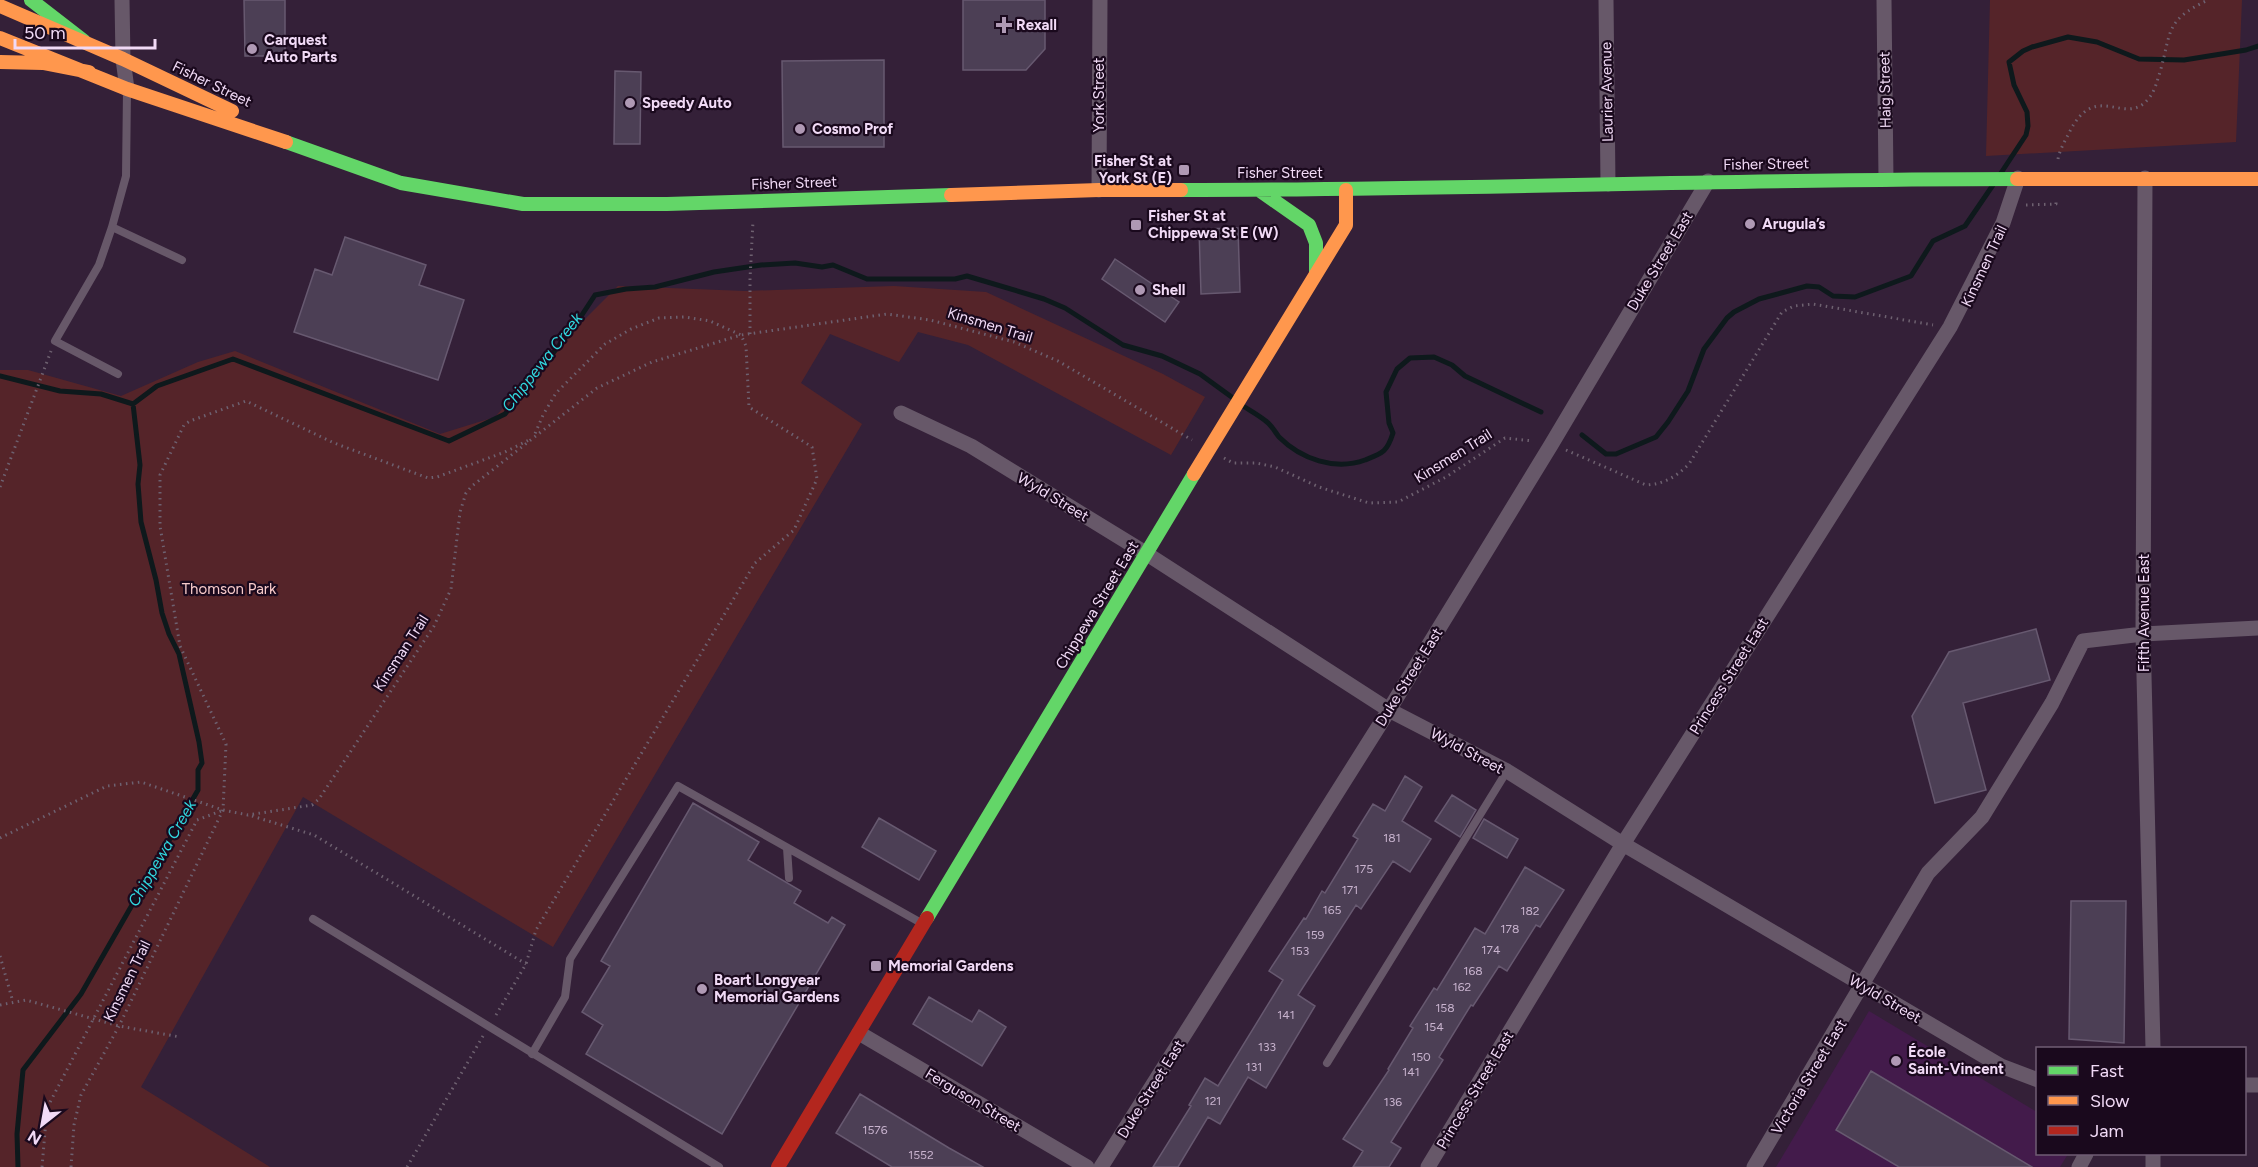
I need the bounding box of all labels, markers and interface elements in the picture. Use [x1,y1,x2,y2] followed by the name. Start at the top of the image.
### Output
[15,12,154,50] scale bar
[1016,16,1057,34] place label: Rexall
[997,18,1011,32] marker: Rexall
[24,22,66,44] text: 50 m
[264,31,337,66] place label: Carquest Auto Parts
[245,42,259,56] marker: Carquest Auto Parts
[1597,42,1617,142] street label: Laurier Avenue
[1875,51,1895,129] street label: Haig Street
[169,57,255,111] street label: Fisher Street
[1090,57,1108,132] street label: York Street
[642,94,732,112] place label: Speedy Auto
[623,96,637,110] marker: Speedy Auto
[812,120,893,138] place label: Cosmo Prof
[793,122,807,136] marker: Cosmo Prof
[1094,152,1172,187] place label: Fisher St at York St (E)
[1723,154,1809,174] street label: Fisher Street
[1177,163,1191,177] marker: Fisher St at York St (E)
[1237,164,1323,182] street label: Fisher Street
[751,172,838,193] street label: Fisher Street
[1148,207,1279,242] place label: Fisher St at Chippewa St E (W)
[1623,208,1697,314] street label: Duke Street East
[1762,215,1825,233] place label: Arugula’s
[1743,217,1757,231] marker: Arugula’s
[1129,218,1143,232] marker: Fisher St at Chippewa St E (W)
[1957,222,2011,310] street label: Kinsmen Trail
[1152,281,1185,299] place label: Shell
[1133,283,1147,297] marker: Shell
[945,304,1035,346] street label: Kinsmen Trail
[498,308,587,415] water label: Chippewa Creek
[1411,425,1495,487] street label: Kinsmen Trail
[1014,469,1092,526] street label: Wyld Street
[1052,537,1143,672] street label: Chippewa Street East
[2135,553,2153,672] street label: Fifth Avenue East
[182,580,277,598] park label: Thomson Park
[370,611,432,695] street label: Kinsman Trail
[1686,614,1772,738] street label: Princess Street East
[1372,624,1447,730] street label: Duke Street East
[1427,724,1507,778] street label: Wyld Street
[124,795,201,910] water label: Chippewa Creek
[1383,831,1401,845] house number: 181
[1355,862,1373,876] house number: 175
[1342,883,1358,897] house number: 171
[1323,903,1341,917] house number: 165
[1520,904,1540,918] house number: 182
[1501,922,1519,936] house number: 178
[1306,928,1325,942] house number: 159
[100,937,154,1025] street label: Kinsmen Trail
[1482,943,1501,957] house number: 174
[1291,944,1309,958] house number: 153
[888,957,1013,975] place label: Memorial Gardens
[869,959,883,973] marker: Memorial Gardens
[1463,964,1483,978] house number: 168
[714,971,839,1006] place label: Boart Longyear Memorial Gardens
[1846,971,1924,1027] street label: Wyld Street
[1453,980,1471,994] house number: 162
[695,982,709,996] marker: Boart Longyear Memorial Gardens
[1435,1001,1455,1015] house number: 158
[1277,1008,1295,1022] house number: 141
[1768,1016,1851,1138] street label: Victoria Street East
[1424,1020,1444,1034] house number: 154
[1433,1027,1517,1152] street label: Princess Street East
[1114,1036,1189,1142] street label: Duke Street East
[1258,1040,1276,1054] house number: 133
[1908,1043,2004,1078] place label: École Saint-Vincent
[2036,1047,2246,1155] legend
[1411,1050,1431,1064] house number: 150
[1889,1054,1903,1068] marker: École Saint-Vincent
[1246,1060,1262,1074] house number: 131
[2090,1060,2124,1082] text: Fast
[922,1064,1024,1136] street label: Ferguson Street
[1402,1065,1420,1079] house number: 141
[2090,1090,2129,1112] text: Slow
[1205,1094,1221,1108] house number: 121
[12,1095,72,1155] north arrow
[1384,1095,1402,1109] house number: 136
[2090,1120,2124,1142] text: Jam
[862,1123,888,1137] house number: 1576
[24,1126,45,1149] text: N
[908,1148,934,1162] house number: 1552

